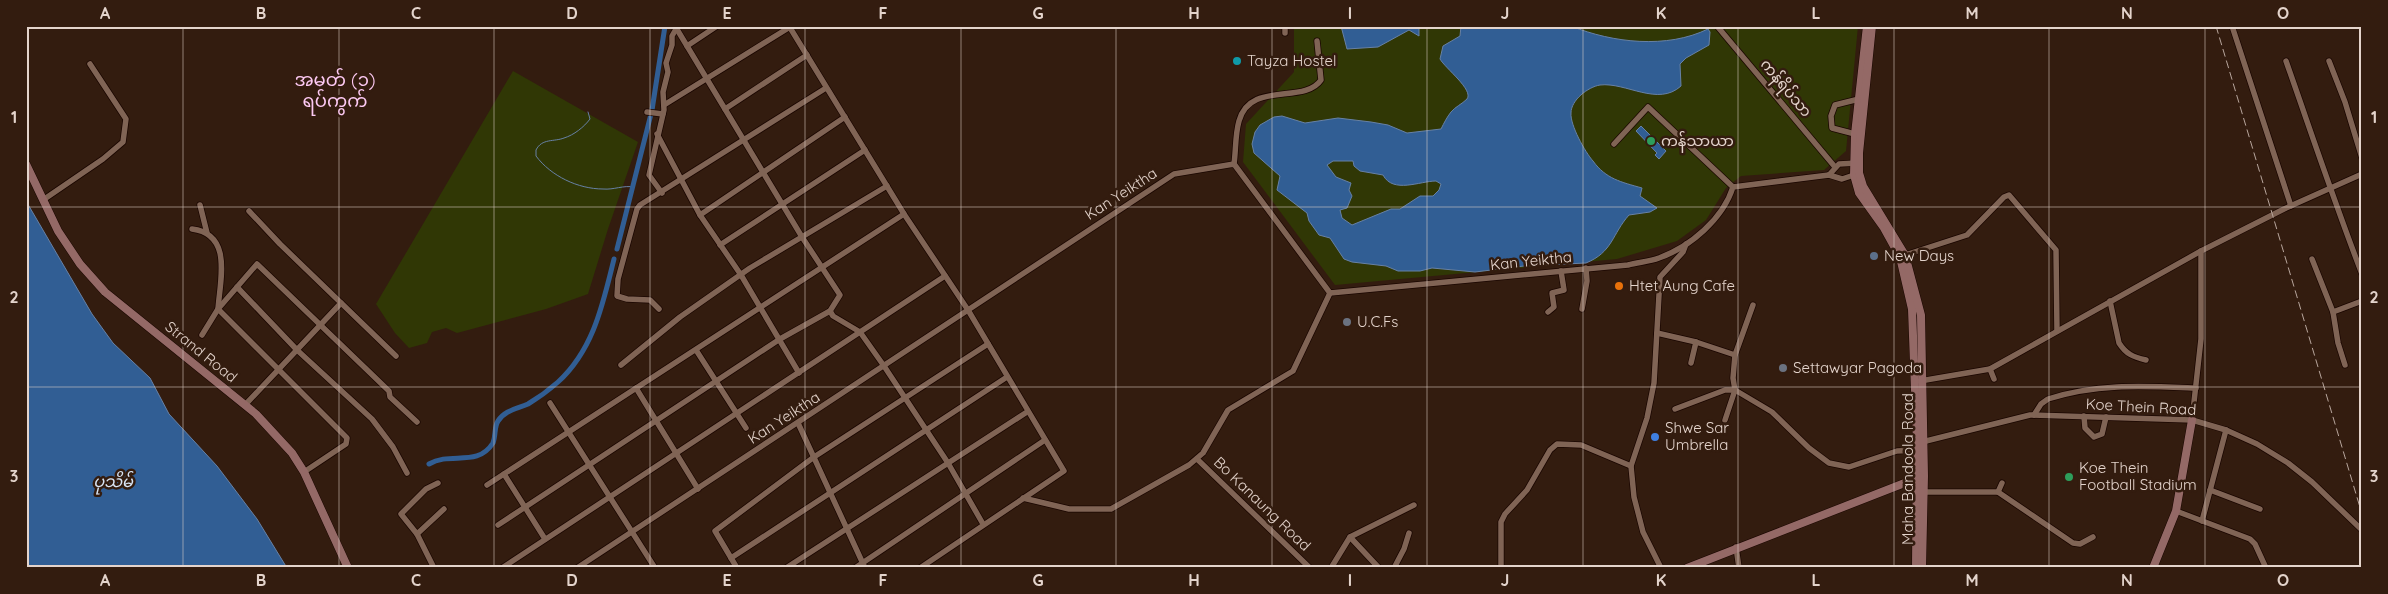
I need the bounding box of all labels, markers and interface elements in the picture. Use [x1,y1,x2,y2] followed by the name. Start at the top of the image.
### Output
[100,3,111,23] text: A
[256,3,266,23] text: B
[411,3,421,23] text: C
[566,3,578,23] text: D
[722,3,732,23] text: E
[879,3,888,23] text: F
[1032,3,1044,23] text: G
[1188,3,1200,23] text: H
[1348,3,1352,23] text: I
[1501,3,1509,23] text: J
[1656,3,1666,23] text: K
[1812,3,1821,23] text: L
[1965,3,1979,23] text: M
[2121,3,2133,23] text: N
[2277,3,2289,23] text: O
[1247,51,1336,70] place label: Tayza Hostel
[1231,55,1243,67] marker: Tayza Hostel
[1754,55,1816,123] street label: ကန်ရိပ်သာ
[294,67,376,116] district label: အမှတ် (၁) ရပ်ကွက်
[11,107,17,127] text: 1
[2371,107,2377,127] text: 1
[1661,131,1734,153] place label: ကန်သာယာ
[1645,135,1657,147] marker: ကန်သာယာ
[1081,163,1160,224] street label: Kan Yeiktha
[1884,246,1954,265] place label: New Days
[1489,247,1573,274] street label: Kan Yeiktha
[1868,250,1880,262] marker: New Days
[1629,276,1735,295] place label: Htet Aung Cafe
[1613,280,1625,292] marker: Htet Aung Cafe
[9,287,19,307] text: 2
[2369,287,2379,307] text: 2
[1357,312,1398,331] place label: U.C.Fs
[1341,316,1353,328] marker: U.C.Fs
[161,317,241,386] street label: Strand Road
[1793,358,1922,377] place label: Settawyar Pagoda
[1777,362,1789,374] marker: Settawyar Pagoda
[744,387,823,448] street label: Kan Yeiktha
[1898,393,1917,545] street label: Maha Bandoola Road
[2085,394,2197,419] street label: Koe Thein Road
[1665,418,1729,454] place label: Shwe Sar Umbrella
[1649,431,1661,443] marker: Shwe Sar Umbrella
[1210,452,1315,555] street label: Bo Kanaung Road
[2079,458,2197,494] place label: Koe Thein Football Stadium
[10,466,18,486] text: 3
[2370,466,2378,486] text: 3
[93,470,134,495] water label: ပုသိမ်
[2063,471,2075,483] marker: Koe Thein Football Stadium
[100,570,111,590] text: A
[256,570,266,590] text: B
[411,570,421,590] text: C
[566,570,578,590] text: D
[722,570,732,590] text: E
[879,570,888,590] text: F
[1032,570,1044,590] text: G
[1188,570,1200,590] text: H
[1348,570,1352,590] text: I
[1501,570,1509,590] text: J
[1656,570,1666,590] text: K
[1812,570,1821,590] text: L
[1965,570,1979,590] text: M
[2121,570,2133,590] text: N
[2277,570,2289,590] text: O

